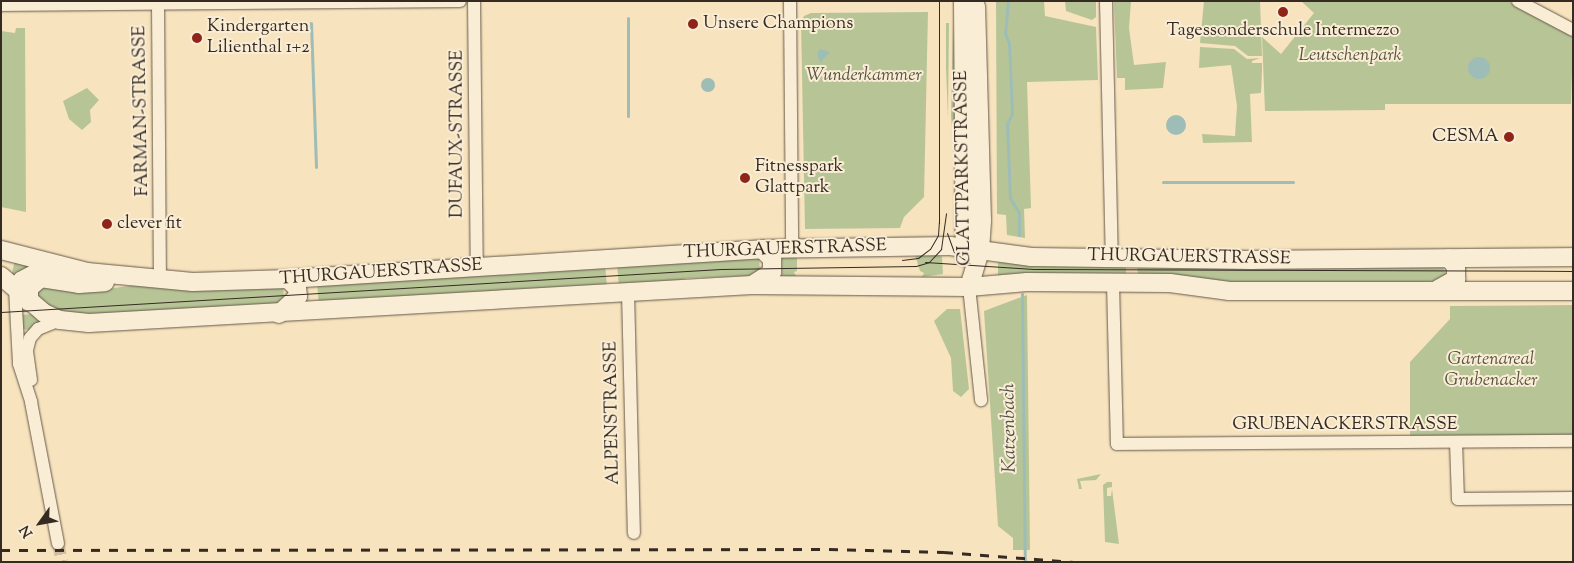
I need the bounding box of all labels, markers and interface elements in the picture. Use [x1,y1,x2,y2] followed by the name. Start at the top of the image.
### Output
[1277,6,1289,18] marker: Tagessonderschule Intermezzo
[703,13,853,35] place label: Unsere Champions
[207,17,310,59] place label: Kindergarten Lilienthal 1+2
[687,18,699,30] marker: Unsere Champions
[1167,20,1399,42] place label: Tagessonderschule Intermezzo
[130,25,154,197] street label: FARMAN-STRASSE
[191,32,203,44] marker: Kindergarten Lilienthal 1+2
[1298,45,1402,67] park label: Leutschenpark
[447,50,469,218] street label: DUFAUX-STRASSE
[806,65,922,87] park label: Wunderkammer
[951,70,977,266] street label: GLATTPARKSTRASSE
[1432,126,1499,148] place label: CESMA
[1503,131,1515,143] marker: CESMA
[755,157,843,200] place label: Fitnesspark Glattpark
[739,172,751,184] marker: Fitnesspark Glattpark
[117,213,182,235] place label: clever fit
[101,218,113,230] marker: clever fit
[683,236,887,264] street label: THURGAUERSTRASSE
[1087,245,1291,271] street label: THURGAUERSTRASSE
[279,255,483,291] street label: THURGAUERSTRASSE
[601,341,625,485] street label: ALPENSTRASSE
[1445,350,1537,392] park label: Gartenareal Grubenacker
[998,383,1022,473] water label: Katzenbach
[1232,414,1458,436] street label: GRUBENACKERSTRASSE
[15,498,65,548] north arrow
[16,521,39,541] text: N

